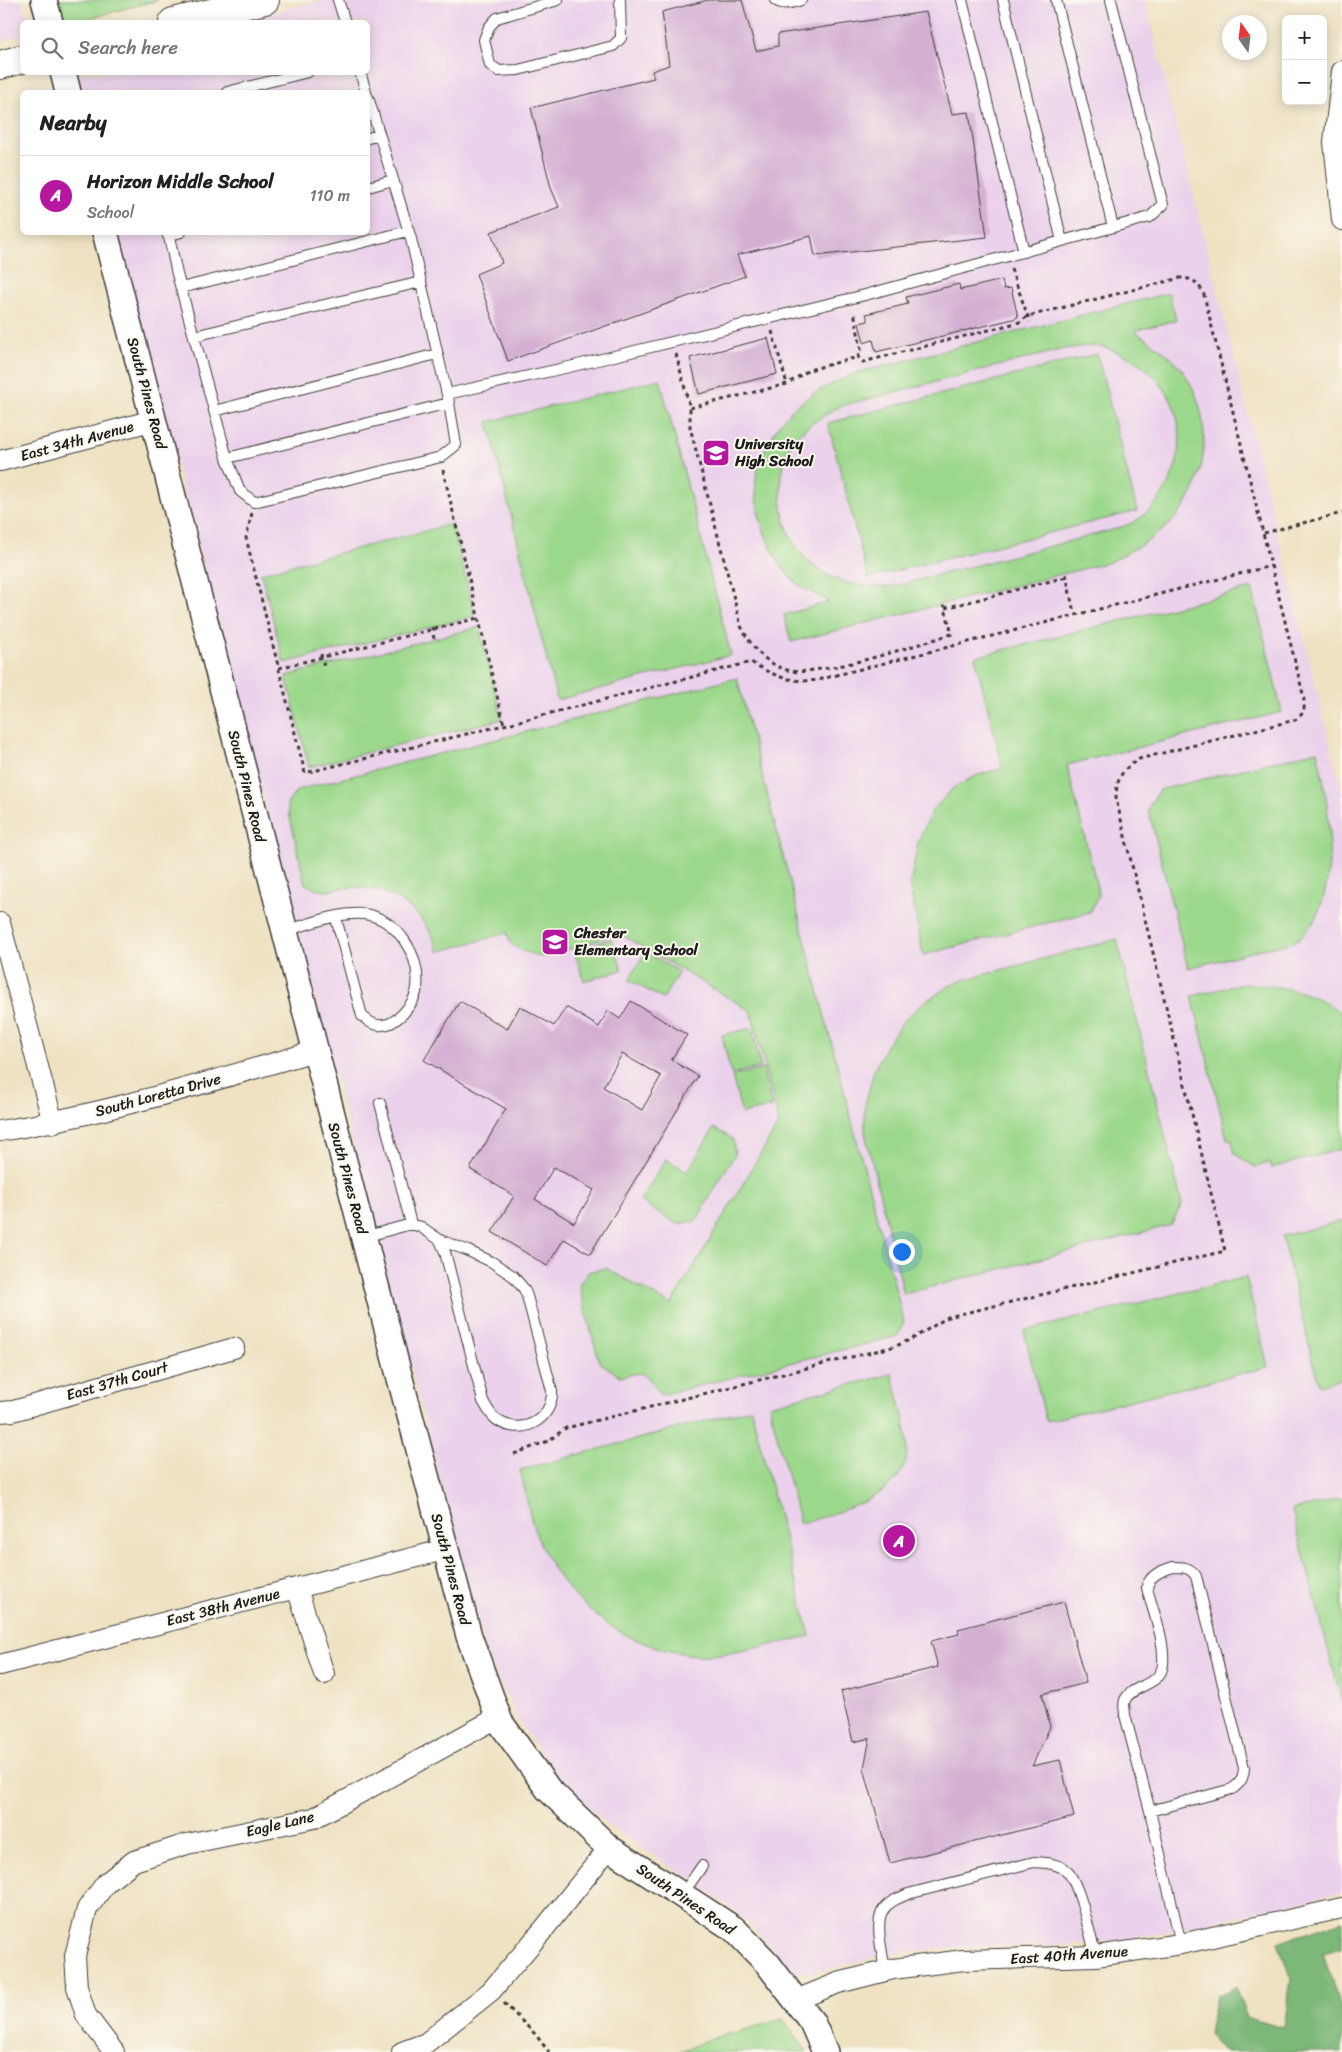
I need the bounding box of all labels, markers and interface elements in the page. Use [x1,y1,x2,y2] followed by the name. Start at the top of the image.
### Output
[1222,15,1267,60] north arrow
[1282,15,1327,105] map controls
[1282,15,1327,60] button: +
[20,20,370,75] search box
[78,31,178,64] text: Search here
[38,34,66,62] icon: search
[1282,60,1327,105] button: −
[40,104,106,142] text: Nearby
[87,165,274,198] text: Horizon Middle School
[51,181,61,210] text: A
[310,181,350,210] text: 110 m
[87,198,134,227] text: School
[120,334,175,453] street label: South Pines Road
[17,413,137,469] street label: East 34th Avenue
[734,431,814,474] place label: University High School
[701,438,731,468] school or university icon: University High School
[220,727,274,846] street label: South Pines Road
[573,920,699,963] place label: Chester Elementary School
[540,927,570,957] school or university icon: Chester Elementary School
[92,1066,224,1124] street label: South Loretta Drive
[321,1119,376,1238] street label: South Pines Road
[889,1239,915,1265] your location
[63,1354,172,1408] street label: East 37th Court
[424,1510,479,1629] street label: South Pines Road
[883,1522,915,1560] pin: A
[163,1580,283,1634] street label: East 38th Avenue
[243,1803,317,1844] street label: Eagle Lane
[631,1856,742,1943] street label: South Pines Road
[1009,1938,1129,1972] street label: East 40th Avenue

